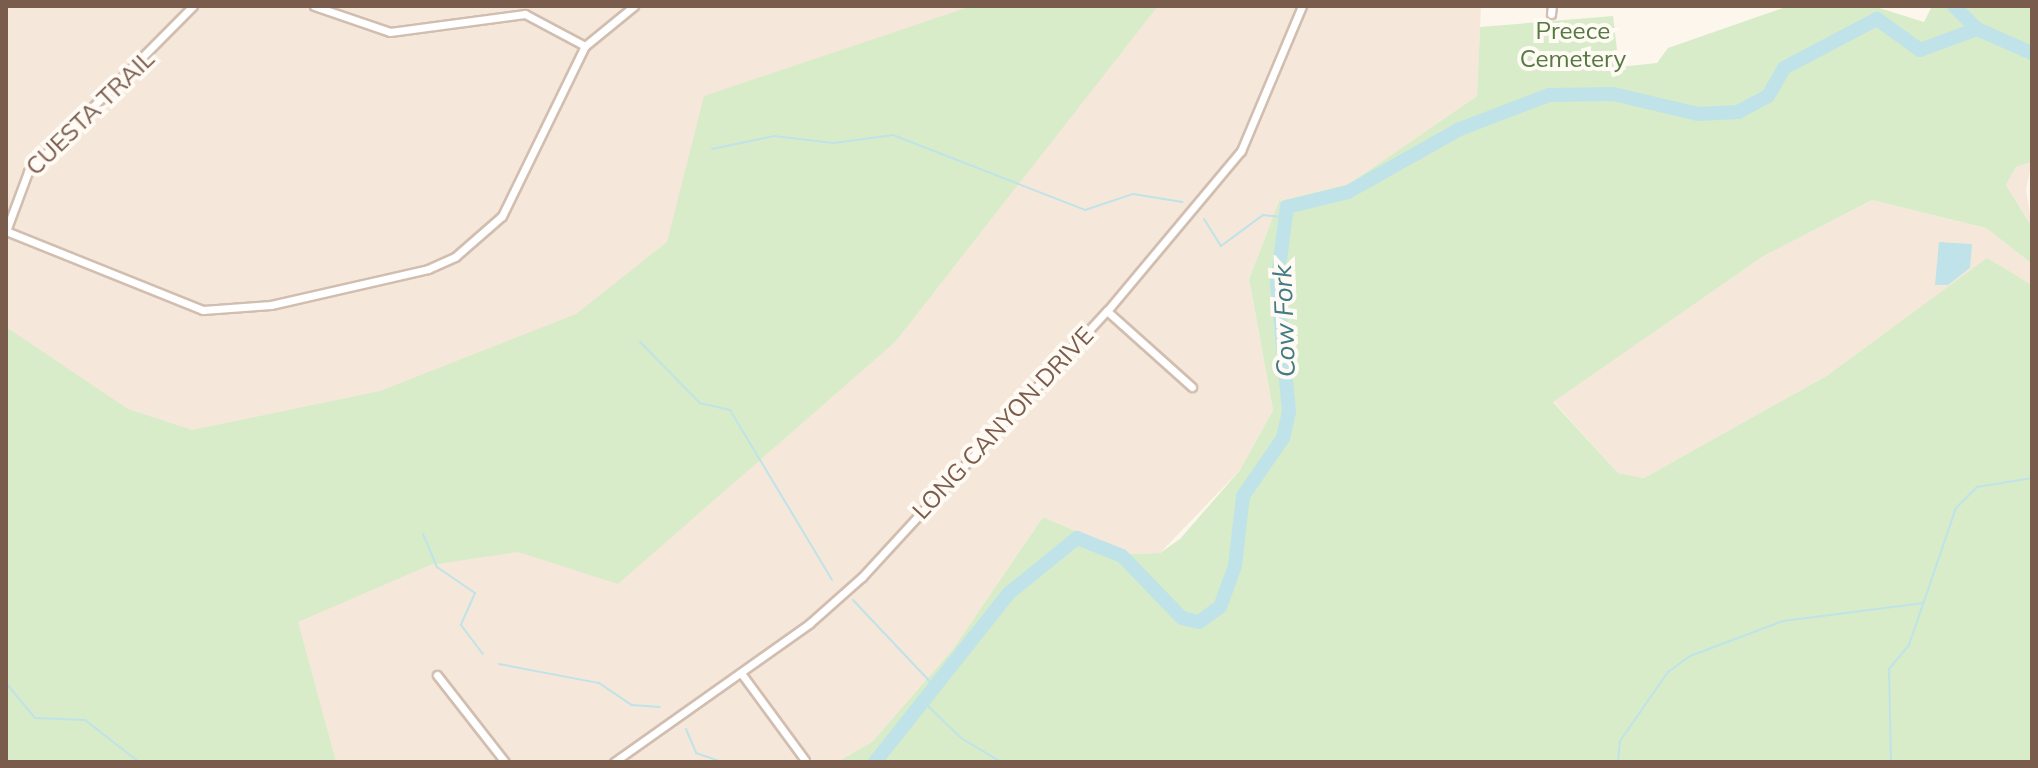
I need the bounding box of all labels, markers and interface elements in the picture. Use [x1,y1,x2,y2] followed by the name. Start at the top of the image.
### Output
[1520,17,1626,73] park label: Preece Cemetery
[20,45,160,181] street label: CUESTA TRAIL
[1266,264,1302,378] water label: Cow Fork
[907,321,1099,525] street label: LONG CANYON DRIVE

